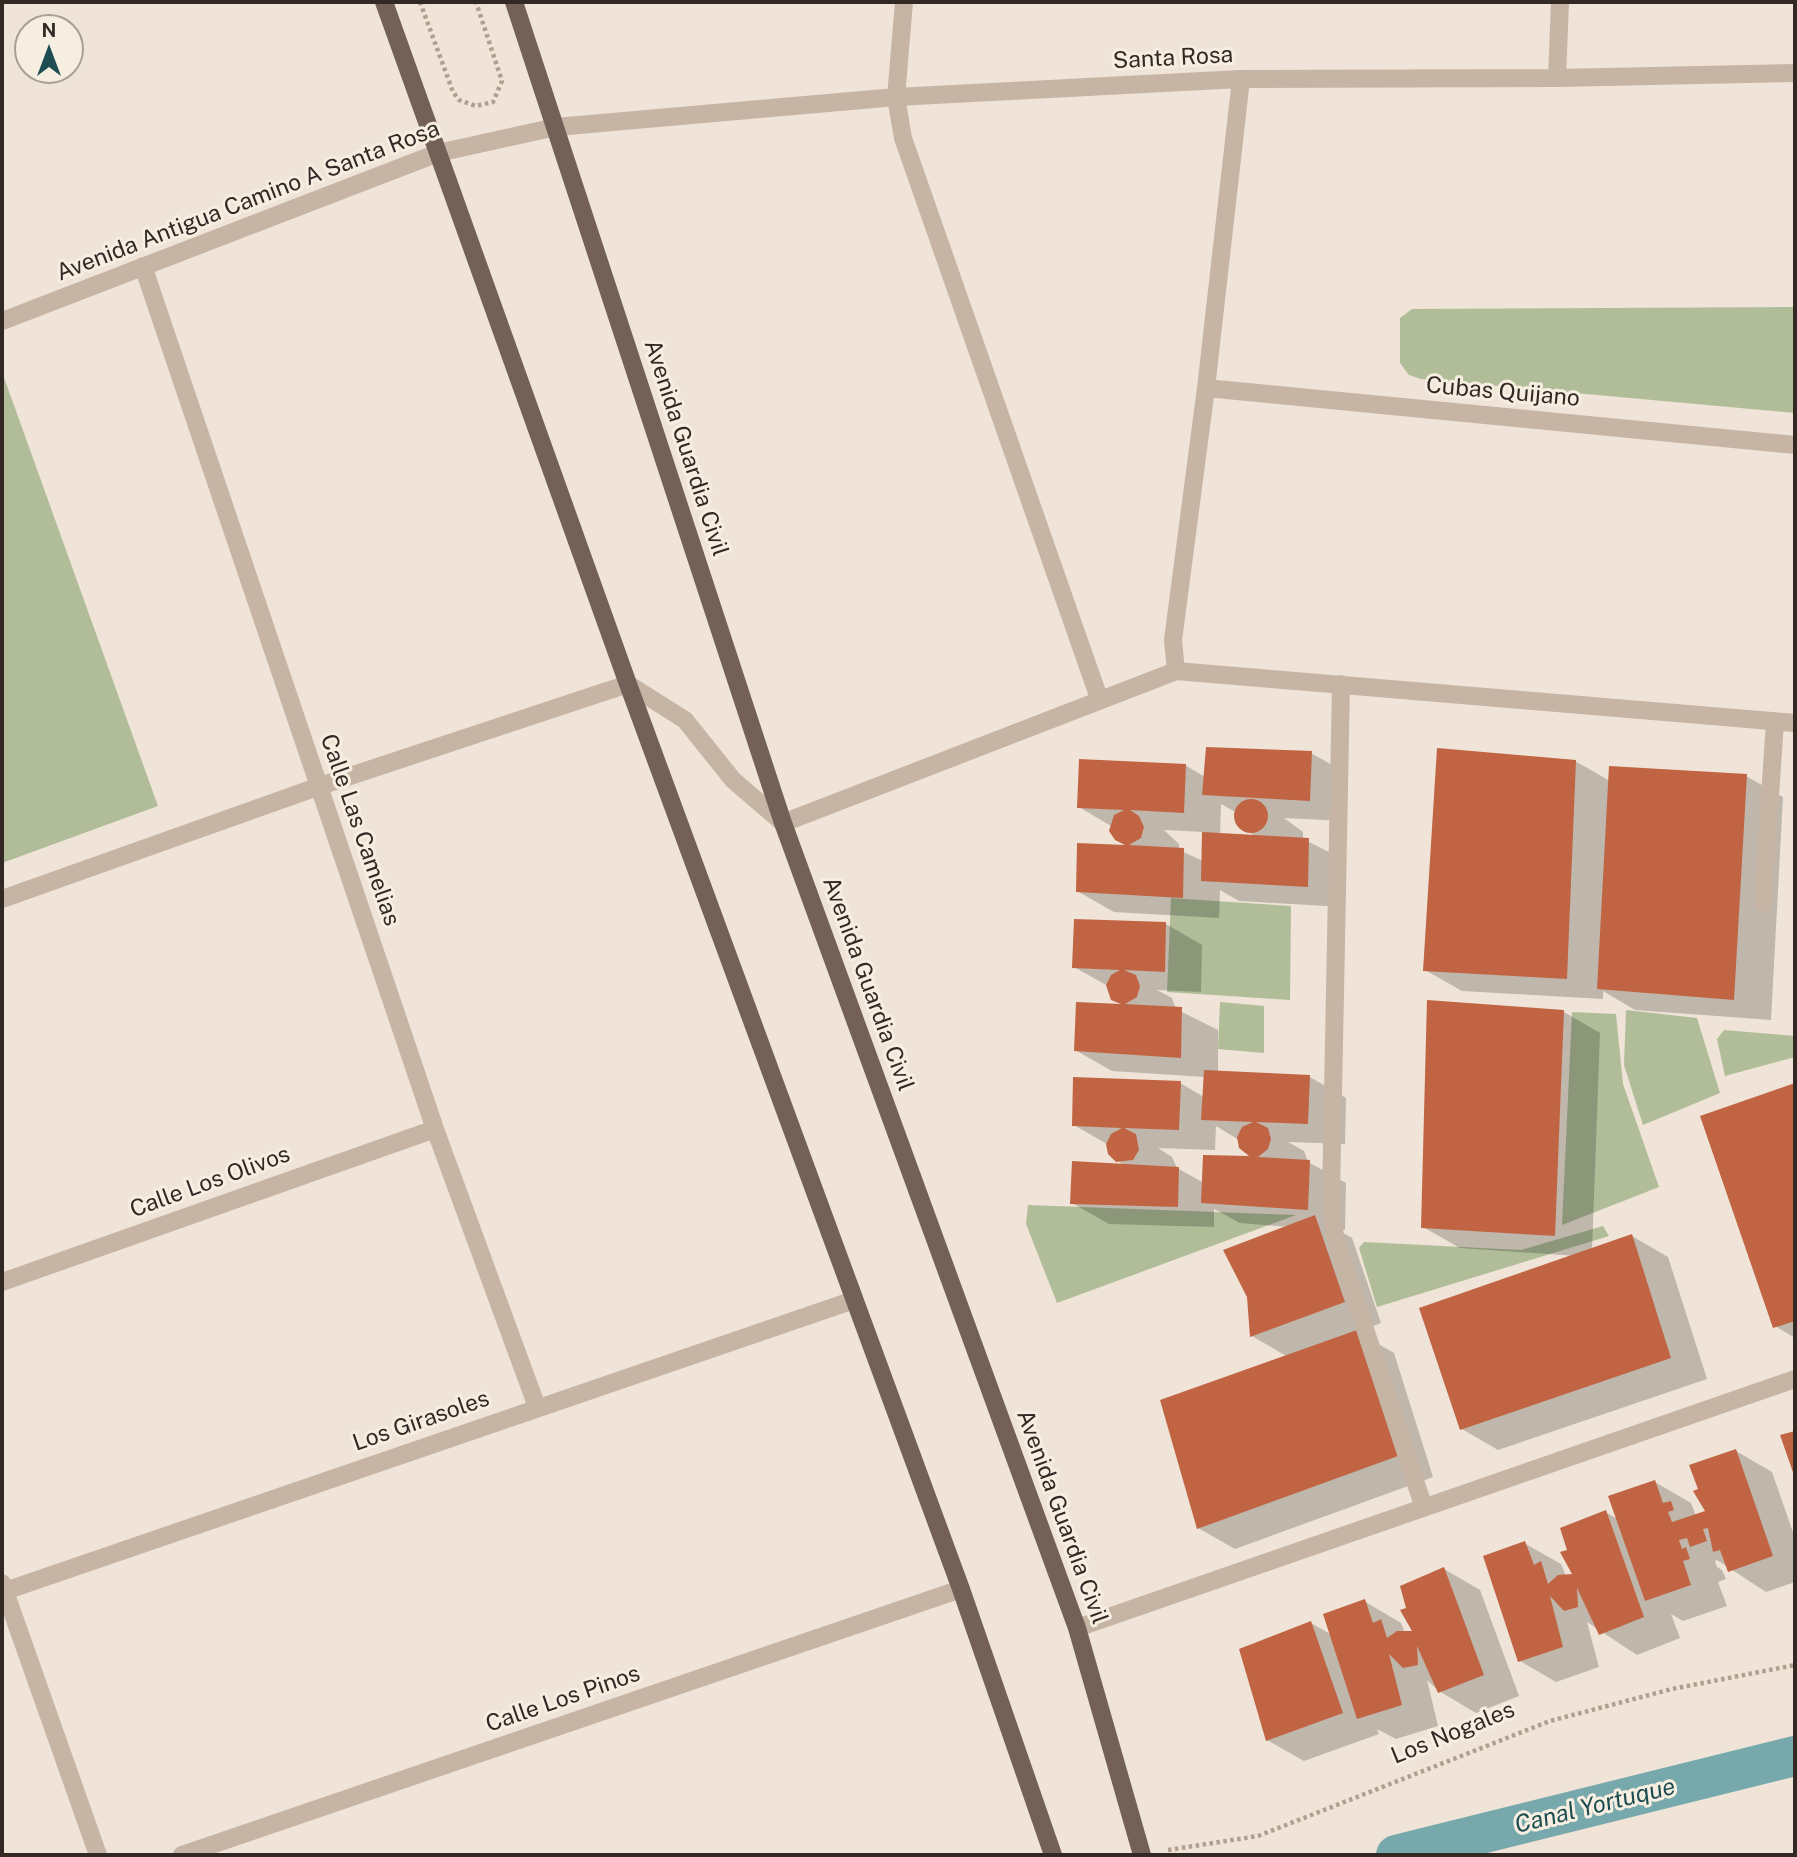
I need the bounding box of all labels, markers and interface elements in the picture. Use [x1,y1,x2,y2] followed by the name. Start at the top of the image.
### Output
[14,14,84,84] north arrow
[42,19,56,41] text: N
[1112,41,1234,75] street label: Santa Rosa
[53,115,443,287] street label: Avenida Antigua Camino A Santa Rosa
[638,336,734,560] street label: Avenida Guardia Civil
[1425,372,1581,412] street label: Cubas Quijano
[314,731,406,929] street label: Calle Las Camelias
[816,873,920,1095] street label: Avenida Guardia Civil
[126,1140,294,1224] street label: Calle Los Olivos
[349,1385,493,1457] street label: Los Girasoles
[1010,1406,1114,1628] street label: Avenida Guardia Civil
[482,1660,644,1738] street label: Calle Los Pinos
[1387,1696,1519,1770] street label: Los Nogales
[1512,1772,1678,1840] water label: Canal Yortuque

